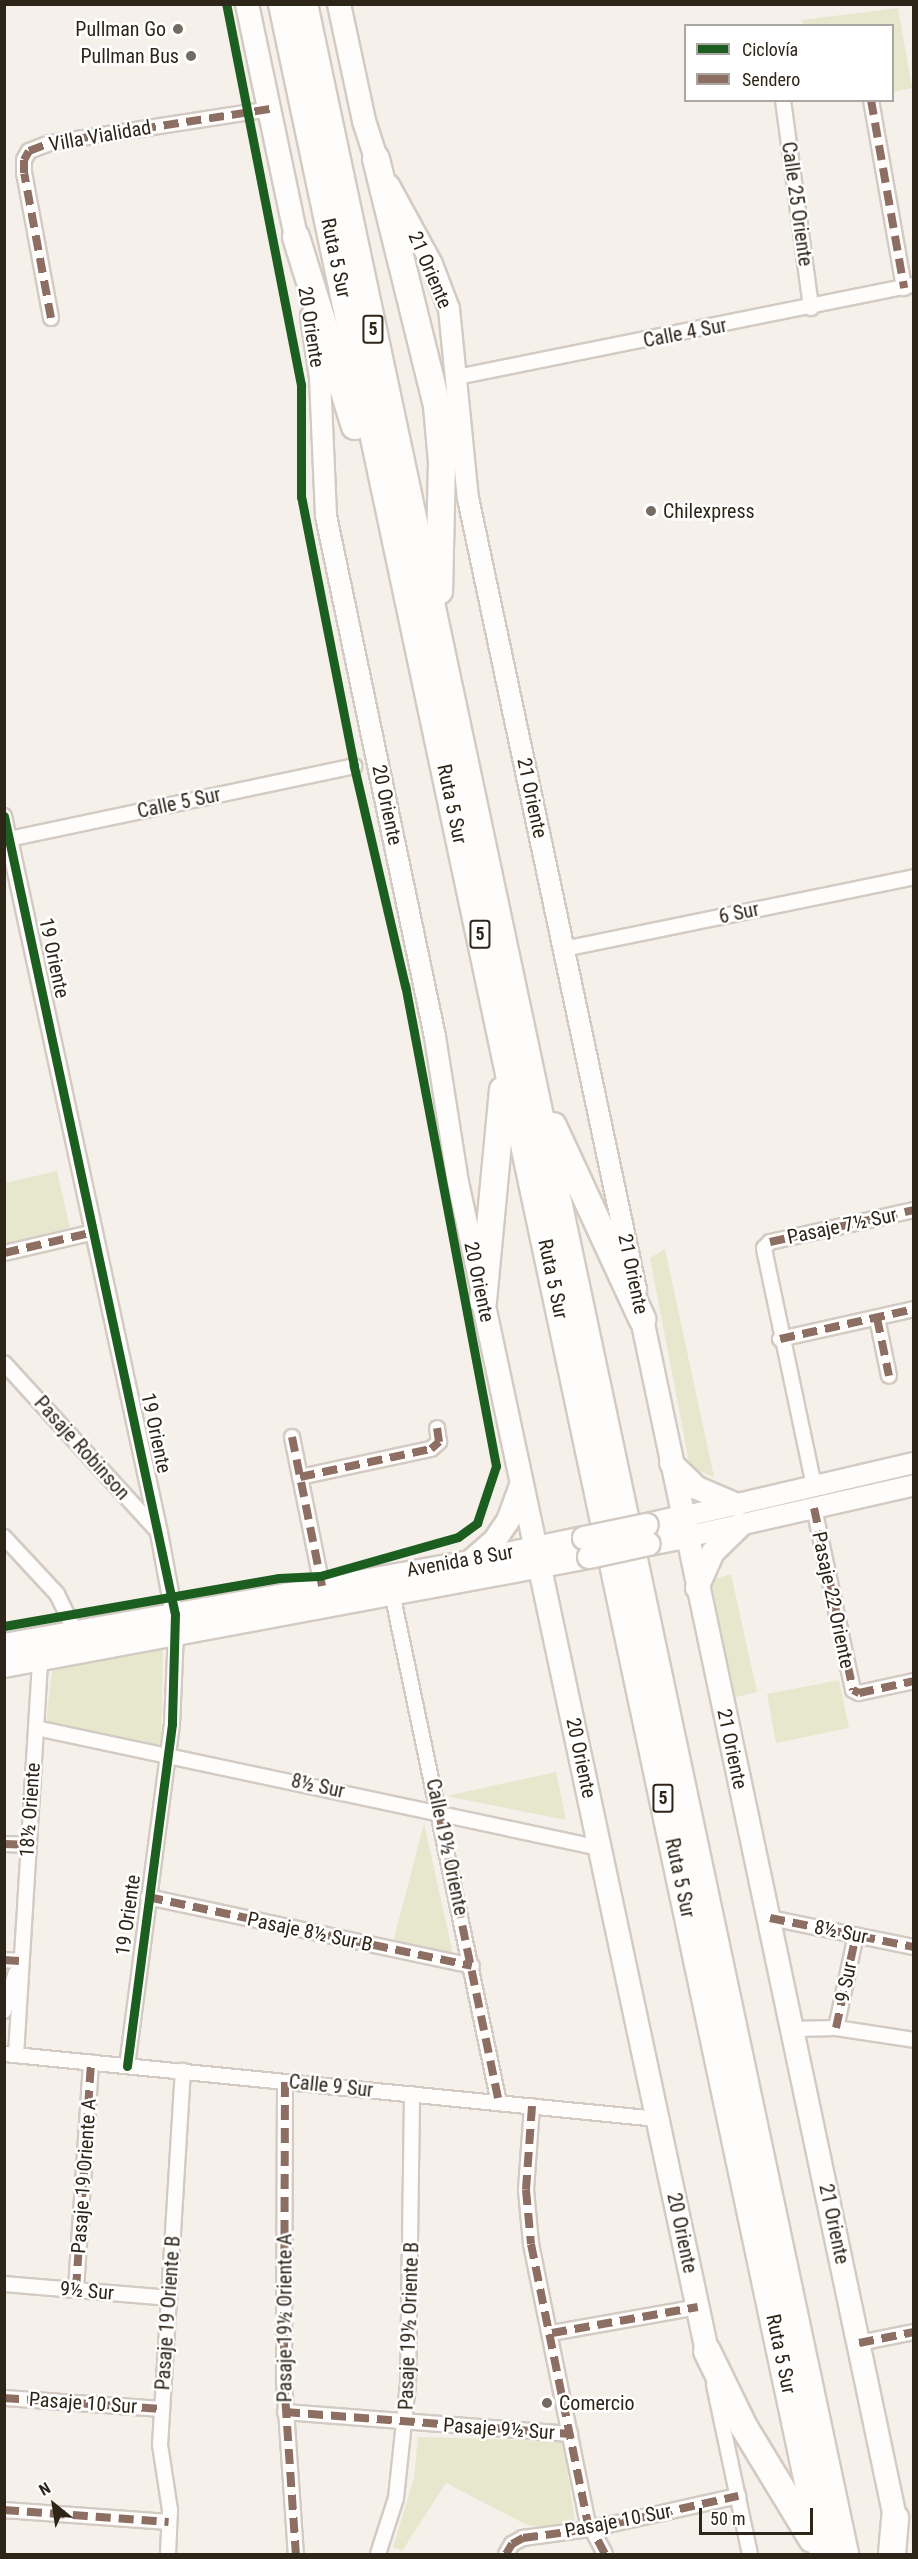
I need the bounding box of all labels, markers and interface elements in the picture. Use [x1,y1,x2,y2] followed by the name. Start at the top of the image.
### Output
[75,17,166,41] place label: Pullman Go
[171,22,185,36] marker: Pullman Go
[684,24,894,102] legend
[742,39,798,60] text: Ciclovía
[80,44,179,68] place label: Pullman Bus
[184,49,198,63] marker: Pullman Bus
[742,69,800,90] text: Sendero
[47,115,153,157] street label: Villa Vialidad
[776,140,818,268] street label: Calle 25 Oriente
[316,216,356,300] street label: Ruta 5 Sur
[403,228,457,312] street label: 21 Oriente
[293,285,329,369] street label: 20 Oriente
[641,313,729,353] street label: Calle 4 Sur
[361,314,385,344] road number: 5
[663,499,755,523] place label: Chilexpress
[644,504,658,518] marker: Chilexpress
[512,756,552,840] street label: 21 Oriente
[432,762,472,846] street label: Ruta 5 Sur
[367,763,407,847] street label: 20 Oriente
[135,782,223,824] street label: Calle 5 Sur
[717,897,761,929] street label: 6 Sur
[34,916,74,1000] street label: 19 Oriente
[468,919,492,949] road number: 5
[785,1203,899,1249] street label: Pasaje 7½ Sur
[613,1232,653,1316] street label: 21 Oriente
[533,1237,573,1321] street label: Ruta 5 Sur
[459,1240,499,1324] street label: 20 Oriente
[29,1391,135,1505] street label: Pasaje Robinson
[136,1391,176,1475] street label: 19 Oriente
[807,1529,859,1671] street label: Pasaje 22 Oriente
[405,1540,515,1582] street label: Avenida 8 Sur
[712,1707,752,1791] street label: 21 Oriente
[561,1716,601,1800] street label: 20 Oriente
[15,1762,45,1858] street label: 18½ Oriente
[289,1769,347,1803] street label: 8½ Sur
[421,1777,473,1917] street label: Calle 19½ Oriente
[651,1783,675,1813] road number: 5
[660,1836,700,1920] street label: Ruta 5 Sur
[110,1873,146,1957] street label: 19 Oriente
[245,1907,375,1957] street label: Pasaje 8½ Sur B
[812,1915,870,1949] street label: 8½ Sur
[830,1960,862,2004] street label: 9 Sur
[288,2070,374,2102] street label: Calle 9 Sur
[67,2098,101,2254] street label: Pasaje 19 Oriente A
[814,2182,854,2266] street label: 21 Oriente
[662,2191,702,2275] street label: 20 Oriente
[273,2234,297,2402] street label: Pasaje 19½ Oriente A
[151,2235,185,2391] street label: Pasaje 19 Oriente B
[394,2242,424,2410] street label: Pasaje 19½ Oriente B
[59,2277,115,2305] street label: 9½ Sur
[761,2312,801,2396] street label: Ruta 5 Sur
[28,2387,138,2419] street label: Pasaje 10 Sur
[559,2391,635,2415] place label: Comercio
[540,2396,554,2410] marker: Comercio
[442,2413,556,2445] street label: Pasaje 9½ Sur
[24,2475,84,2535] north arrow
[36,2478,54,2500] text: N
[702,2496,816,2534] scale bar
[563,2499,673,2543] street label: Pasaje 10 Sur
[710,2508,745,2529] text: 50 m

